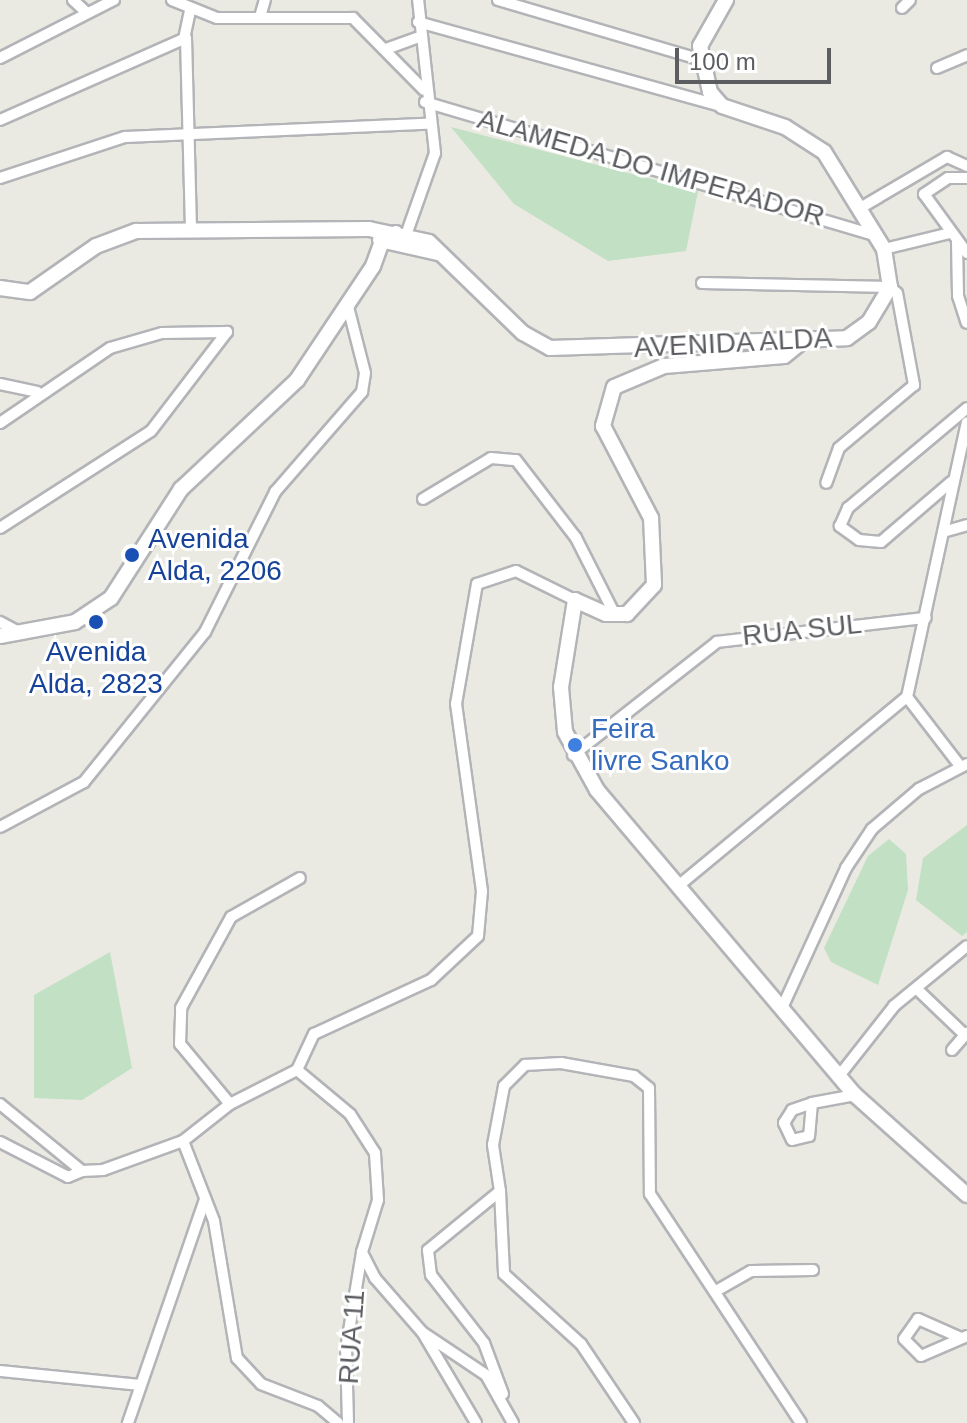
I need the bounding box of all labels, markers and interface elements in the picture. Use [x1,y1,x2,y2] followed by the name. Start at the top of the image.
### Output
[679,32,835,82] scale bar
[689,48,756,75] text: 100 m
[473,102,829,234] street label: ALAMEDA DO IMPERADOR
[631,321,835,365] street label: AVENIDA ALDA
[148,522,282,588] place label: Avenida Alda, 2206
[123,546,141,564] marker: Avenida Alda, 2206
[740,607,864,653] street label: RUA SUL
[87,613,105,631] marker: Avenida Alda, 2823
[29,635,163,701] place label: Avenida Alda, 2823
[591,712,730,778] place label: Feira livre Sanko
[566,736,584,754] marker: Feira livre Sanko
[332,1288,372,1386] street label: RUA 11

